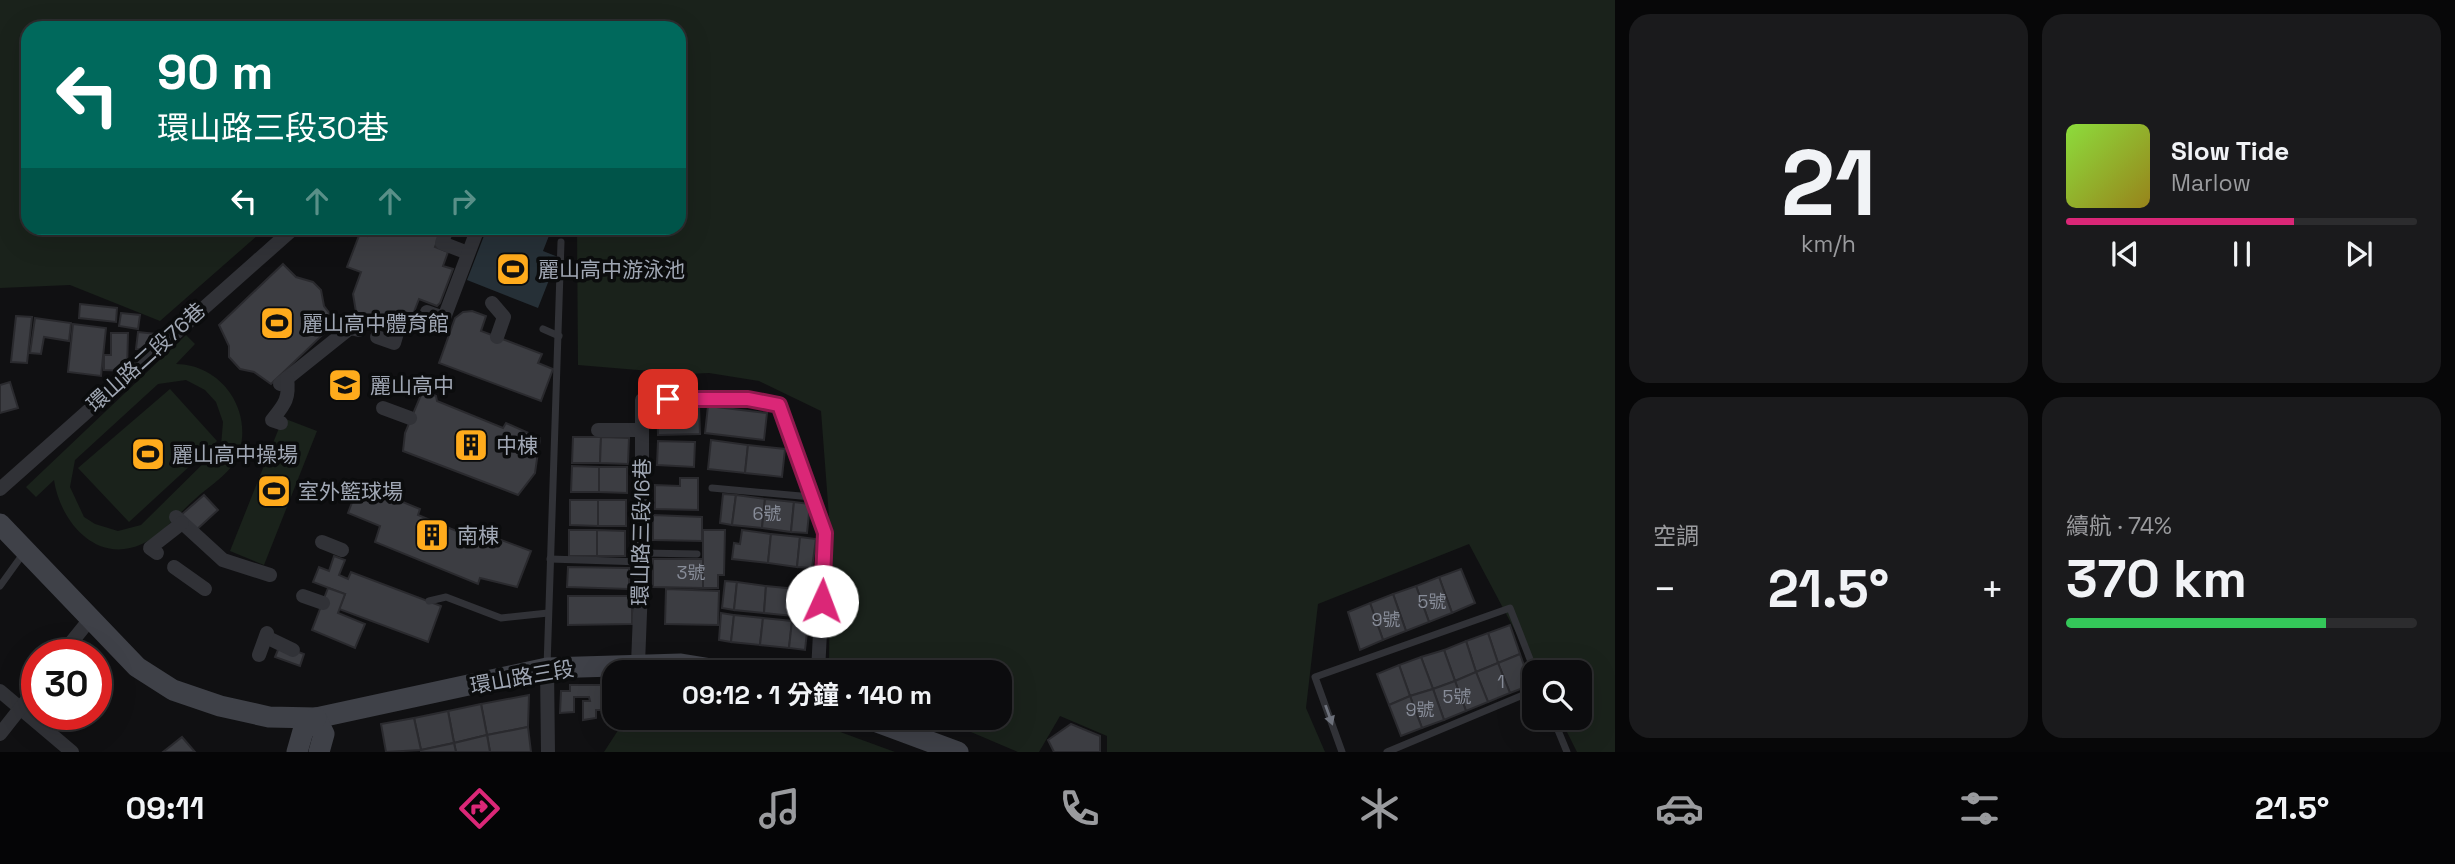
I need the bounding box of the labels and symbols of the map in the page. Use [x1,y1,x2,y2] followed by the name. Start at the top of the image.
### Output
[494,250,532,288] sports icon: 麗山高中游泳池
[538,256,685,283] place label: 麗山高中游泳池
[81,297,211,417] street label: 環山路二段76巷
[258,304,296,342] sports icon: 麗山高中體育館
[302,310,449,337] place label: 麗山高中體育館
[326,366,364,404] school or university icon: 麗山高中
[638,369,698,429] pin
[370,372,454,399] place label: 麗山高中
[452,426,490,464] building icon: 中棟
[496,432,538,459] place label: 中棟
[129,435,167,473] sports icon: 麗山高中操場
[172,441,298,468] place label: 麗山高中操場
[626,458,656,606] street label: 環山路三段16巷
[255,472,293,510] sports icon: 室外籃球場
[298,478,403,505] place label: 室外籃球場
[752,502,782,525] house number: 6號
[413,516,451,554] building icon: 南棟
[457,522,499,549] place label: 南棟
[677,561,705,584] house number: 3號
[785,564,859,638] position arrow
[1418,590,1446,613] house number: 5號
[1371,608,1401,631] house number: 9號
[21,639,112,730] speed limit sign: 30
[468,655,576,699] street label: 環山路三段
[1497,670,1505,693] house number: 1
[1443,685,1471,708] house number: 5號
[1405,698,1435,721] house number: 9號
[1323,704,1334,725] one-way arrow

